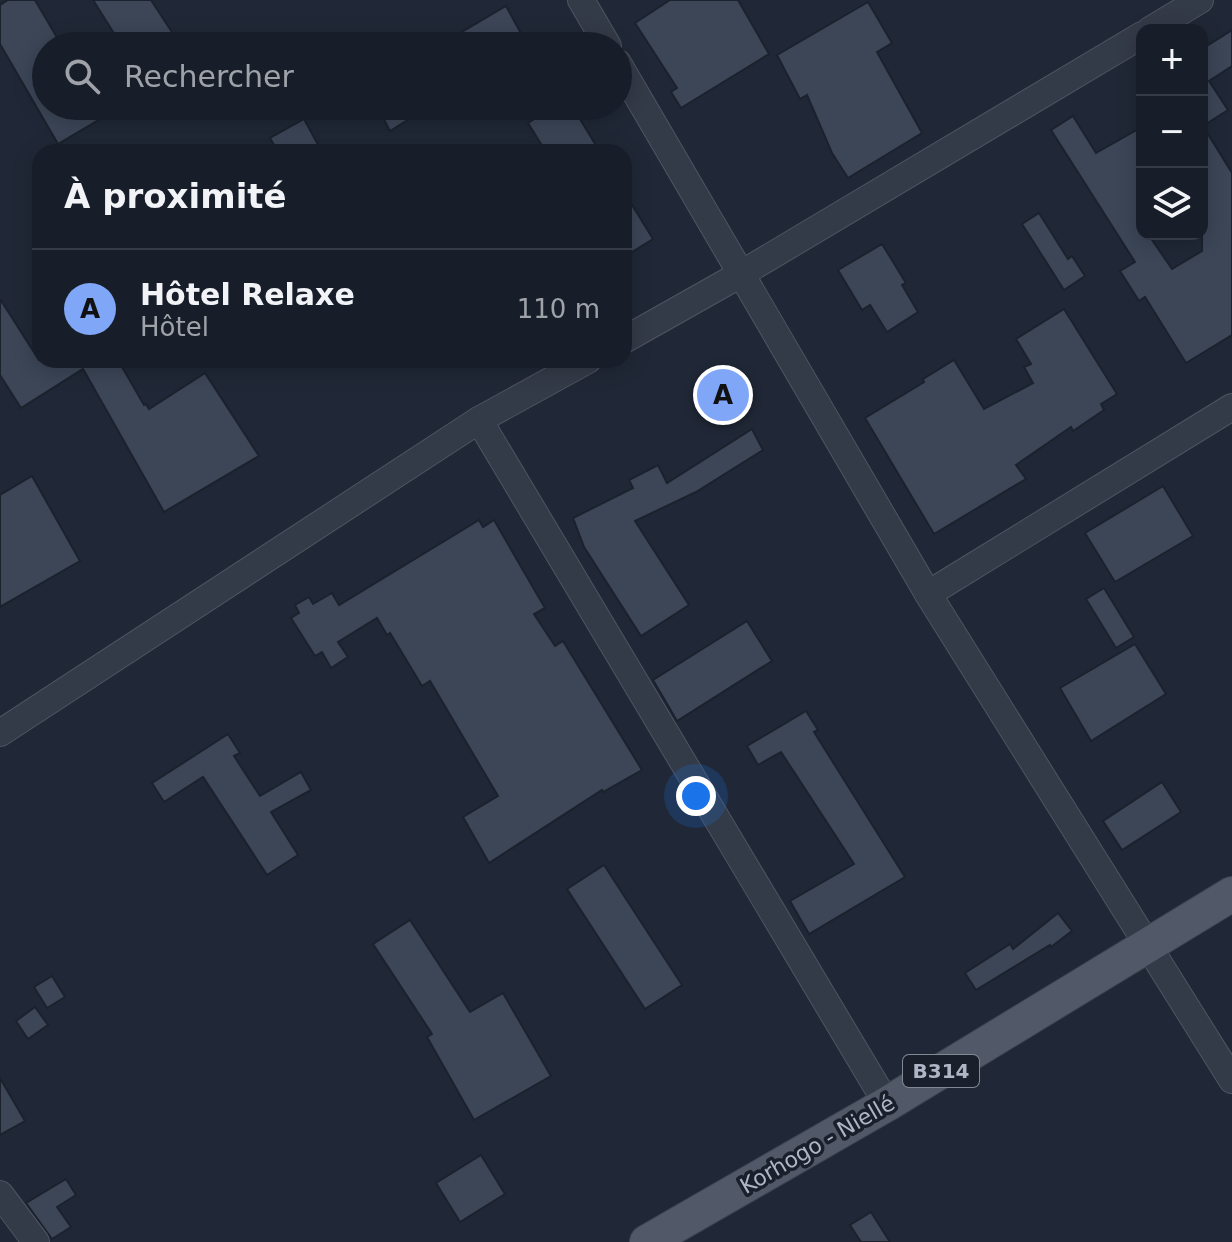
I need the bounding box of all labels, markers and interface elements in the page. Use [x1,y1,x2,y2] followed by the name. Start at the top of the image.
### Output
[1136,24,1208,240] map controls
[1136,24,1208,96] button: +
[32,32,632,120] search box
[60,54,104,98] icon: search
[124,59,294,94] text: Rechercher
[1136,96,1208,168] button: −
[1136,168,1208,240] button: layers
[64,176,287,216] text: À proximité
[140,277,355,312] text: Hôtel Relaxe
[80,294,100,324] text: A
[517,294,600,324] text: 110 m
[140,312,209,342] text: Hôtel
[697,365,749,425] pin: A
[676,776,716,816] your location
[903,1055,979,1087] road number: B314
[736,1090,899,1199] street label: Korhogo - Niellé

